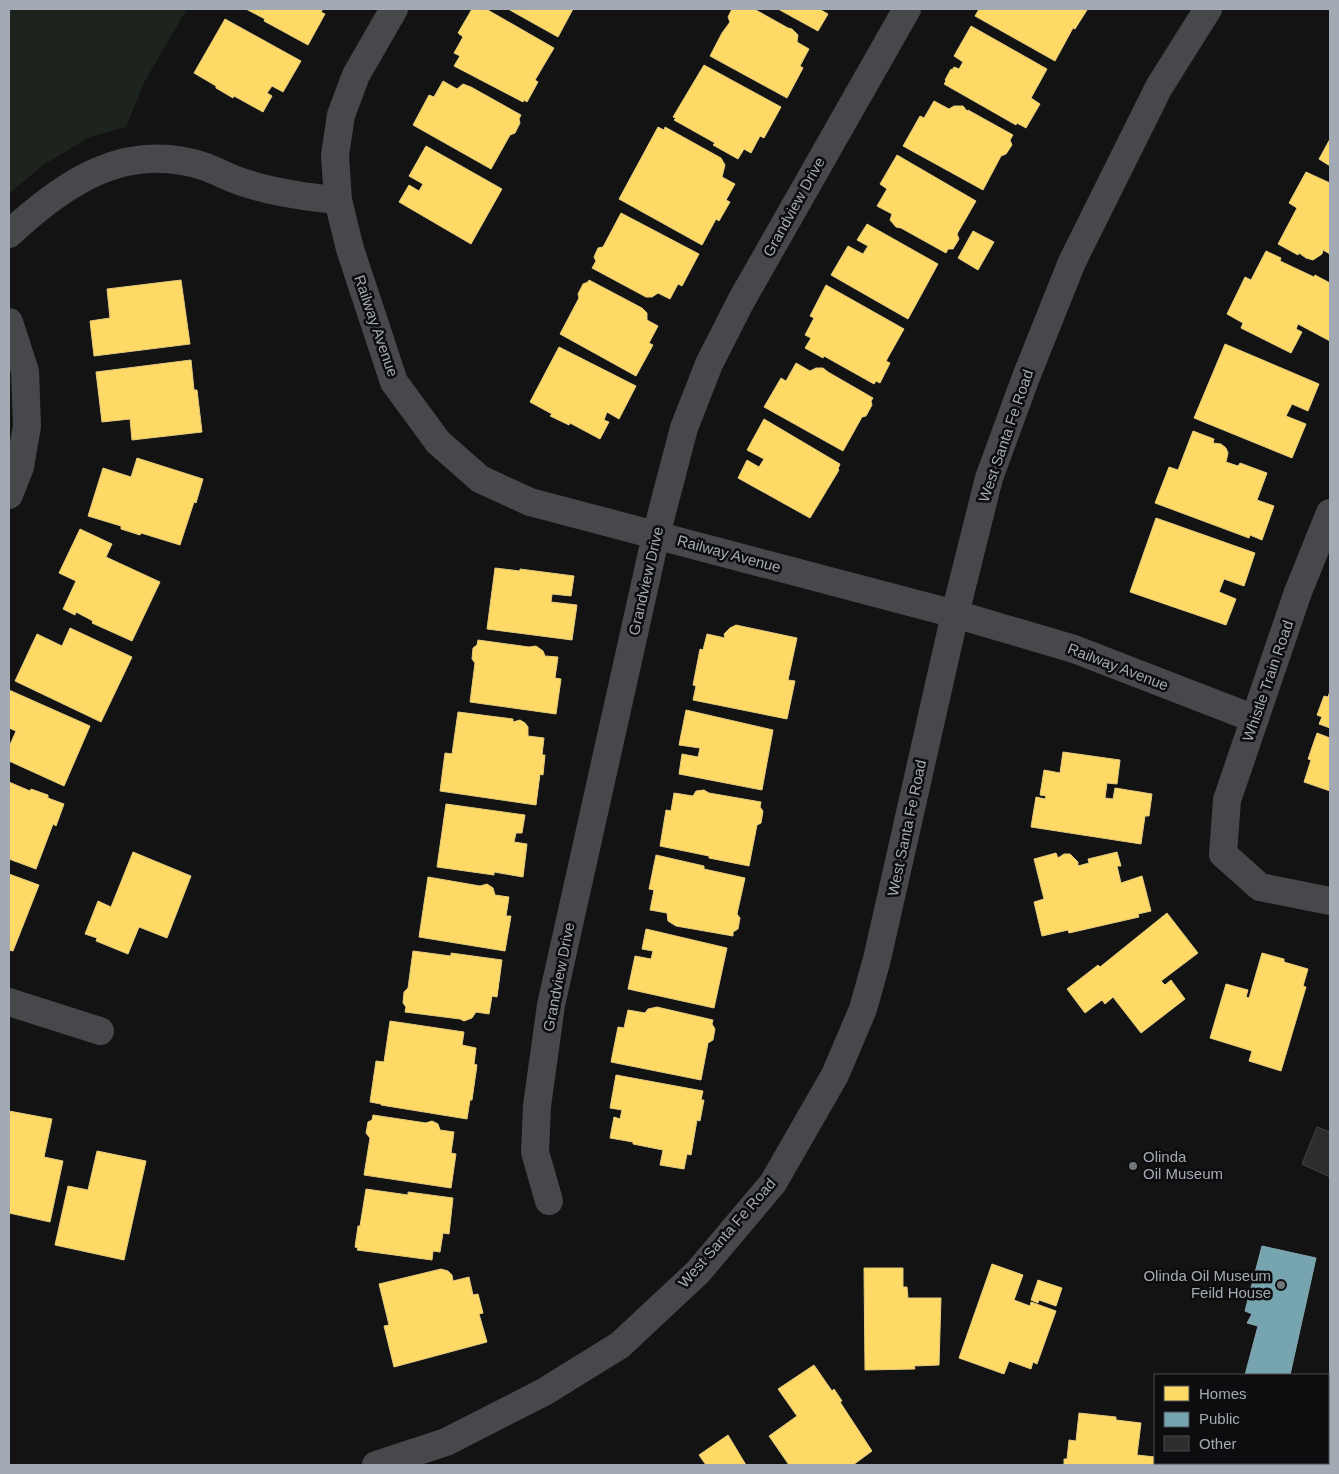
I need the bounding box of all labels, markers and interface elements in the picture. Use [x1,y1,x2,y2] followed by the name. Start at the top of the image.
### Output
[759,154,828,259] street label: Grandview Drive
[351,273,402,379] street label: Railway Avenue
[975,367,1036,504] street label: West Santa Fe Road
[625,525,666,637] street label: Grandview Drive
[676,532,783,576] street label: Railway Avenue
[1239,618,1296,744] street label: Whistle Train Road
[1065,640,1171,694] street label: Railway Avenue
[884,758,929,898] street label: West Santa Fe Road
[540,921,577,1033] street label: Grandview Drive
[1143,1148,1223,1182] place label: Olinda Oil Museum
[1127,1160,1139,1172] marker: Olinda Oil Museum
[675,1175,779,1291] street label: West Santa Fe Road
[1143,1267,1271,1301] place label: Olinda Oil Museum Feild House
[1275,1279,1287,1291] marker: Olinda Oil Museum Feild House
[1154,1374,1329,1464] legend
[1199,1385,1247,1402] text: Homes
[1199,1410,1240,1427] text: Public
[1199,1435,1237,1452] text: Other

